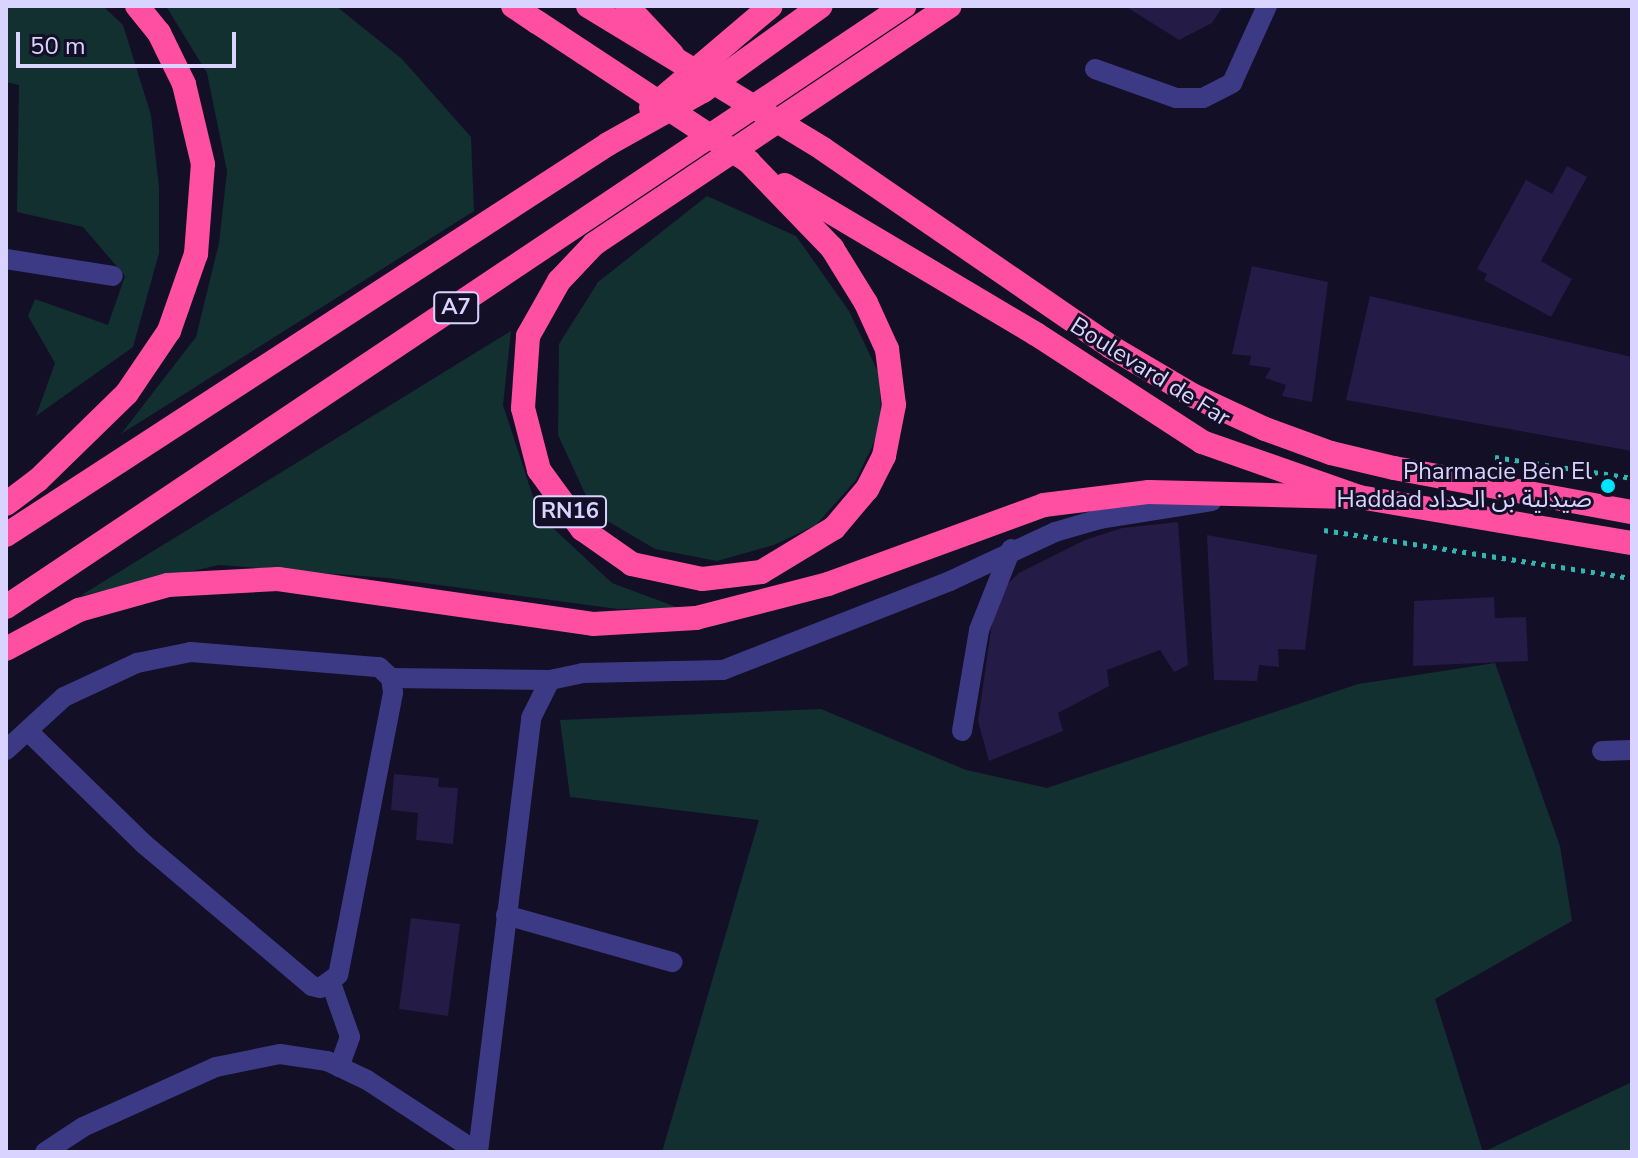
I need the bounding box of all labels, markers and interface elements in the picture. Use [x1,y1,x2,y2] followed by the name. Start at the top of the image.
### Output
[20,16,240,66] scale bar
[30,30,86,62] text: 50 m
[432,290,480,326] road number: A7
[1065,311,1235,433] street label: Boulevard de Far
[1336,458,1592,514] place label: Pharmacie Ben El Haddad صيدلية بن الحداد
[1599,477,1617,495] marker: Pharmacie Ben El Haddad صيدلية بن الحداد
[532,494,608,530] road number: RN16

